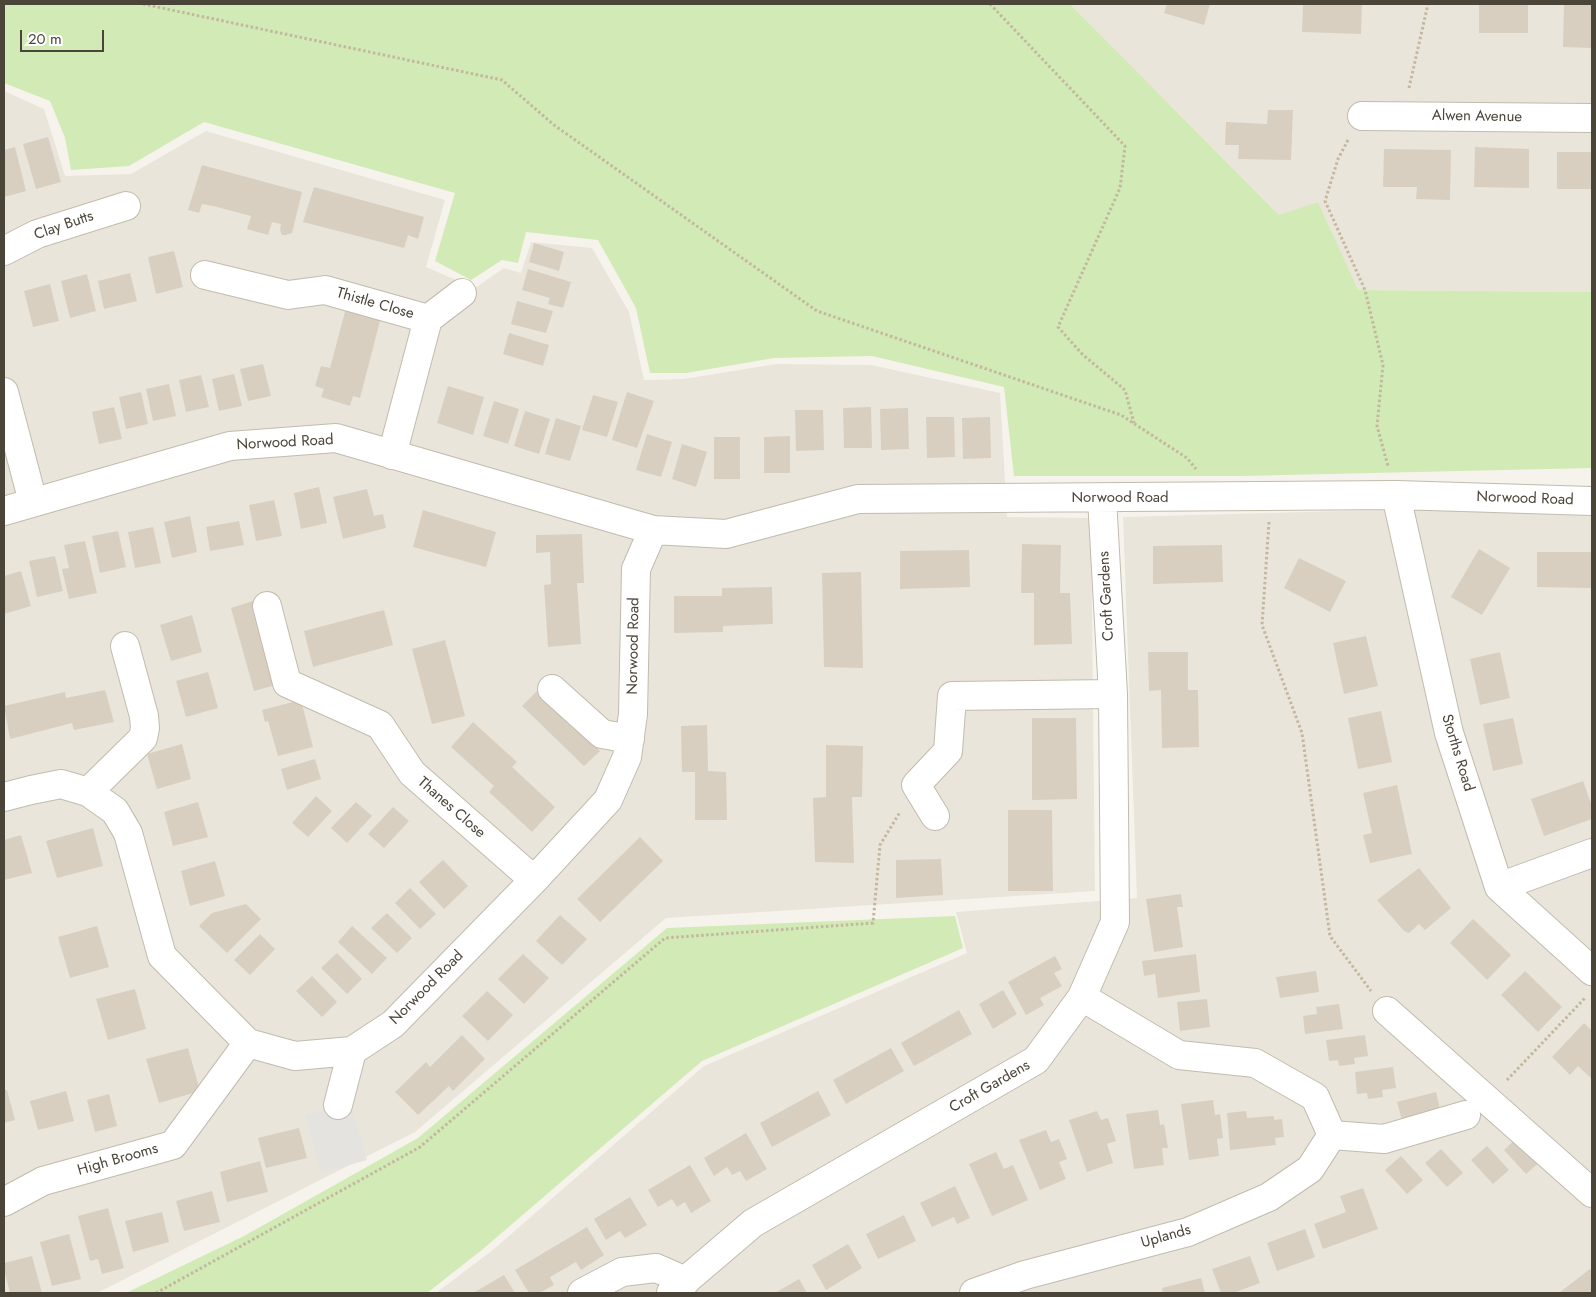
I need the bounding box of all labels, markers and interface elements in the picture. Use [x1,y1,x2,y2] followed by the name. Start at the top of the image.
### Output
[22,20,106,52] scale bar
[28,28,62,50] text: 20 m
[1432,107,1522,127] street label: Alwen Avenue
[32,207,96,245] street label: Clay Butts
[334,284,416,324] street label: Thistle Close
[236,431,334,455] street label: Norwood Road
[1476,488,1574,510] street label: Norwood Road
[1071,489,1169,507] street label: Norwood Road
[1096,551,1118,641] street label: Croft Gardens
[624,597,644,695] street label: Norwood Road
[1437,712,1477,794] street label: Storths Road
[413,774,489,842] street label: Thanes Close
[386,947,468,1029] street label: Norwood Road
[947,1057,1033,1117] street label: Croft Gardens
[76,1140,160,1180] street label: High Brooms
[1139,1221,1193,1253] street label: Uplands

